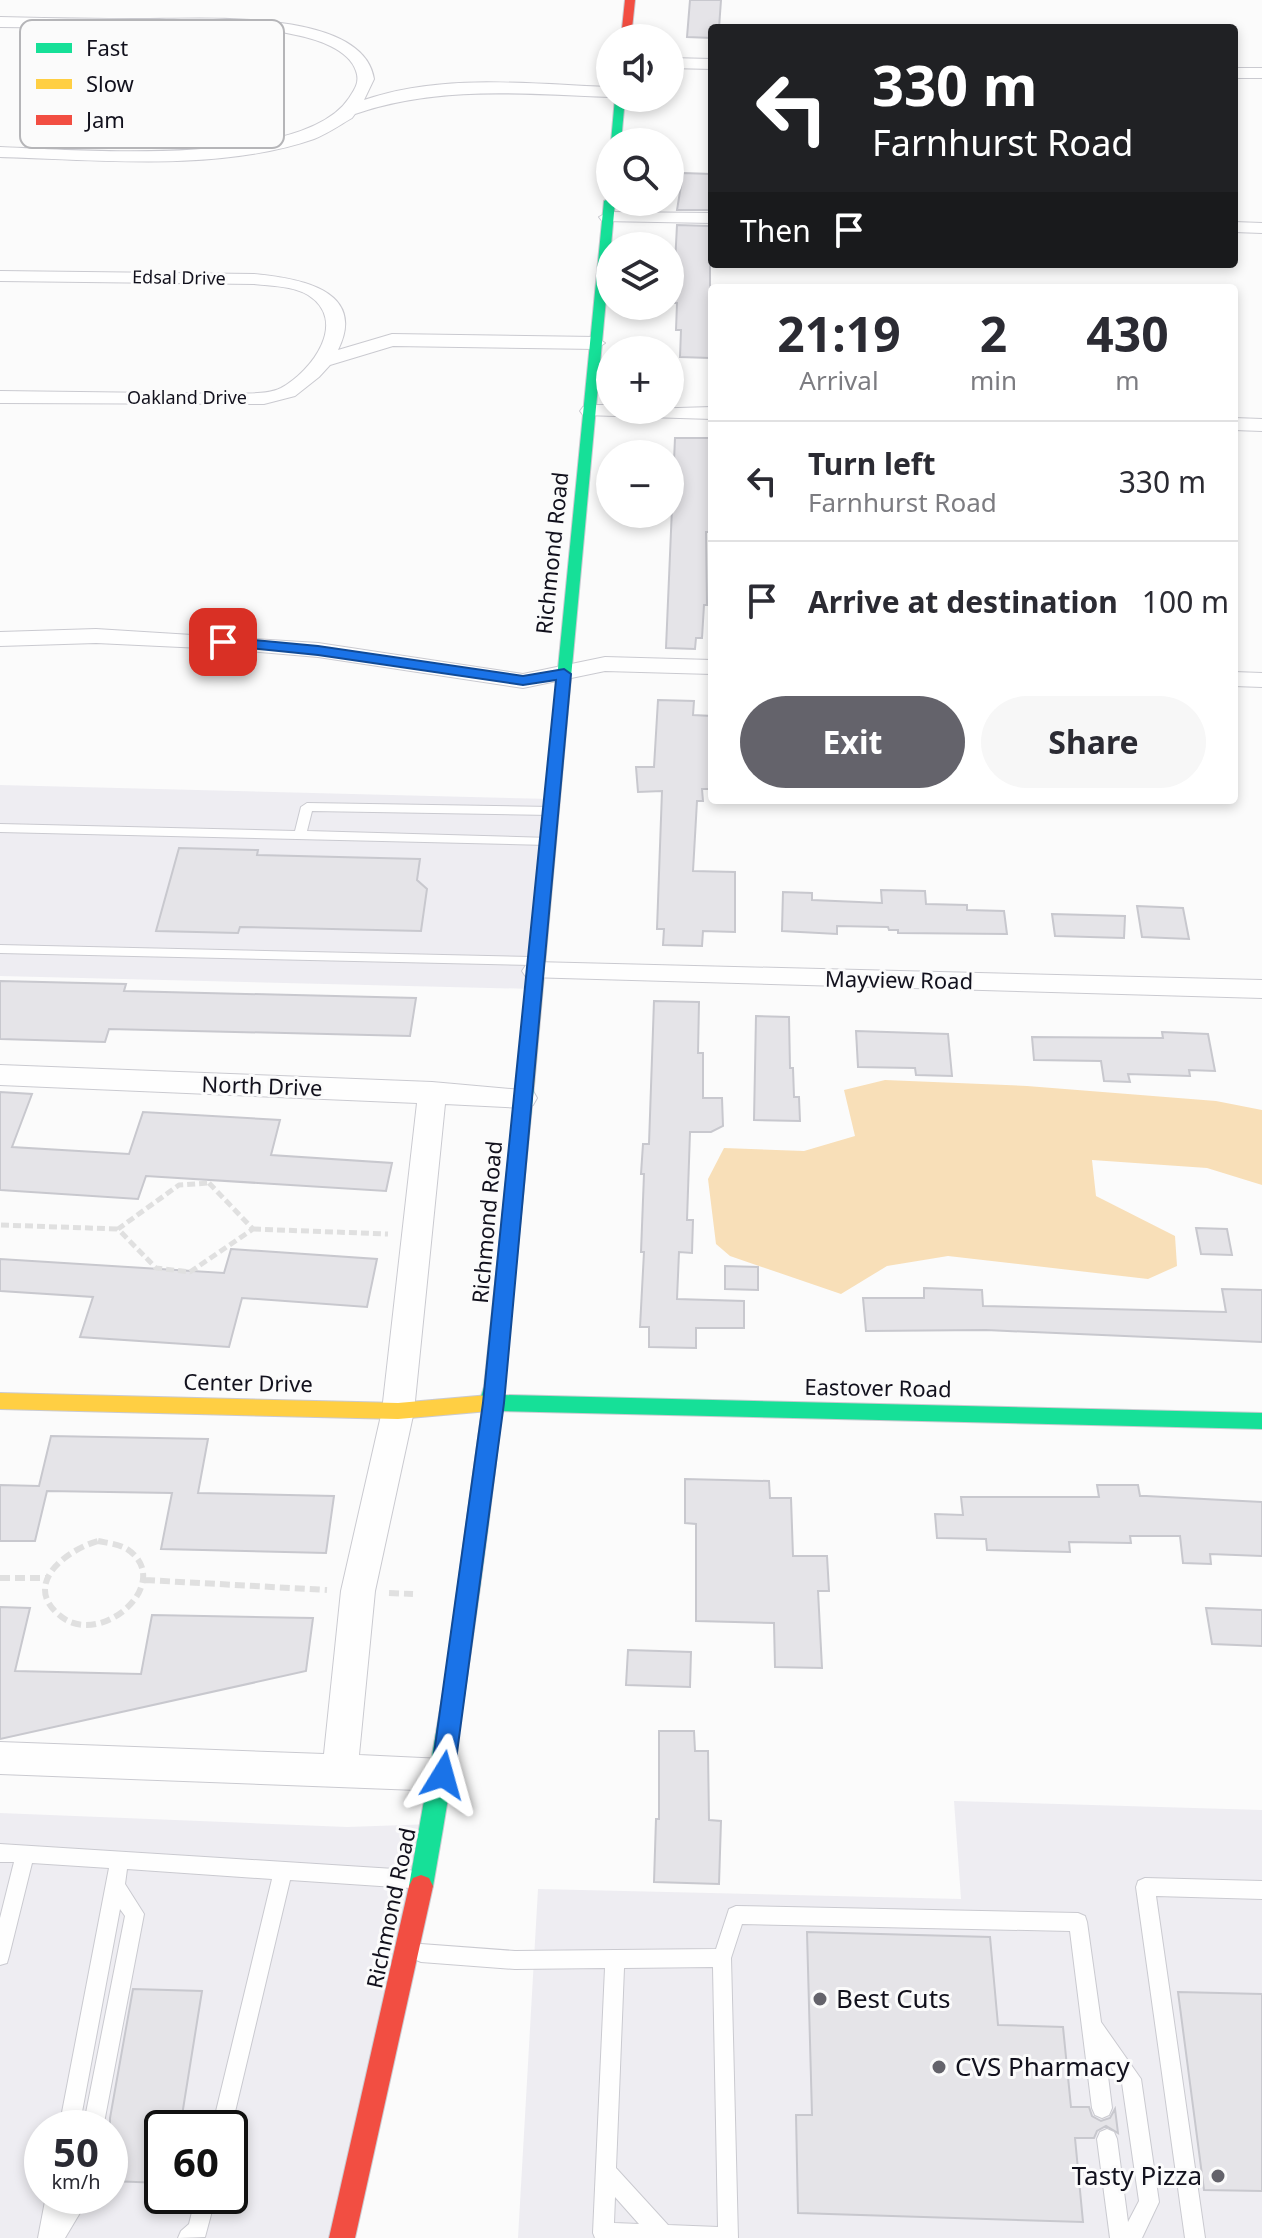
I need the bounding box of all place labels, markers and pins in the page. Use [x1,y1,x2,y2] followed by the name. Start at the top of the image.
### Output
[189,608,257,676] pin
[836,1980,951,2016] place label: Best Cuts
[811,1990,829,2008] marker: Best Cuts
[955,2048,1131,2084] place label: CVS Pharmacy
[930,2058,948,2076] marker: CVS Pharmacy
[1072,2157,1202,2193] place label: Tasty Pizza
[1209,2167,1227,2185] marker: Tasty Pizza

